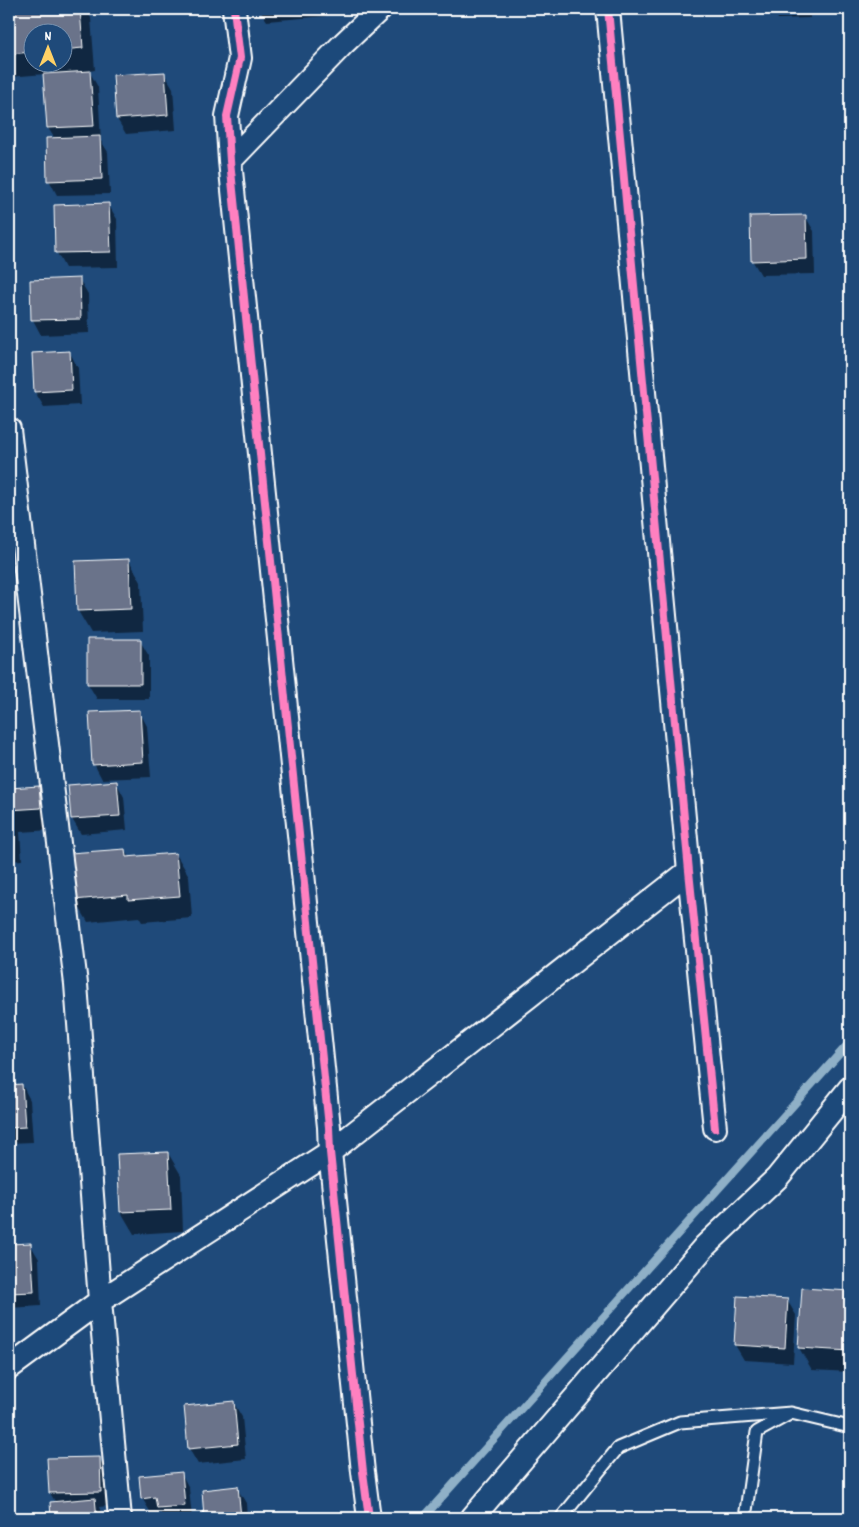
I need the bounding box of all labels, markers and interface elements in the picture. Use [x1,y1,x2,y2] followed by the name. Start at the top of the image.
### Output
[22,22,72,72] north arrow
[45,27,52,47] text: N

